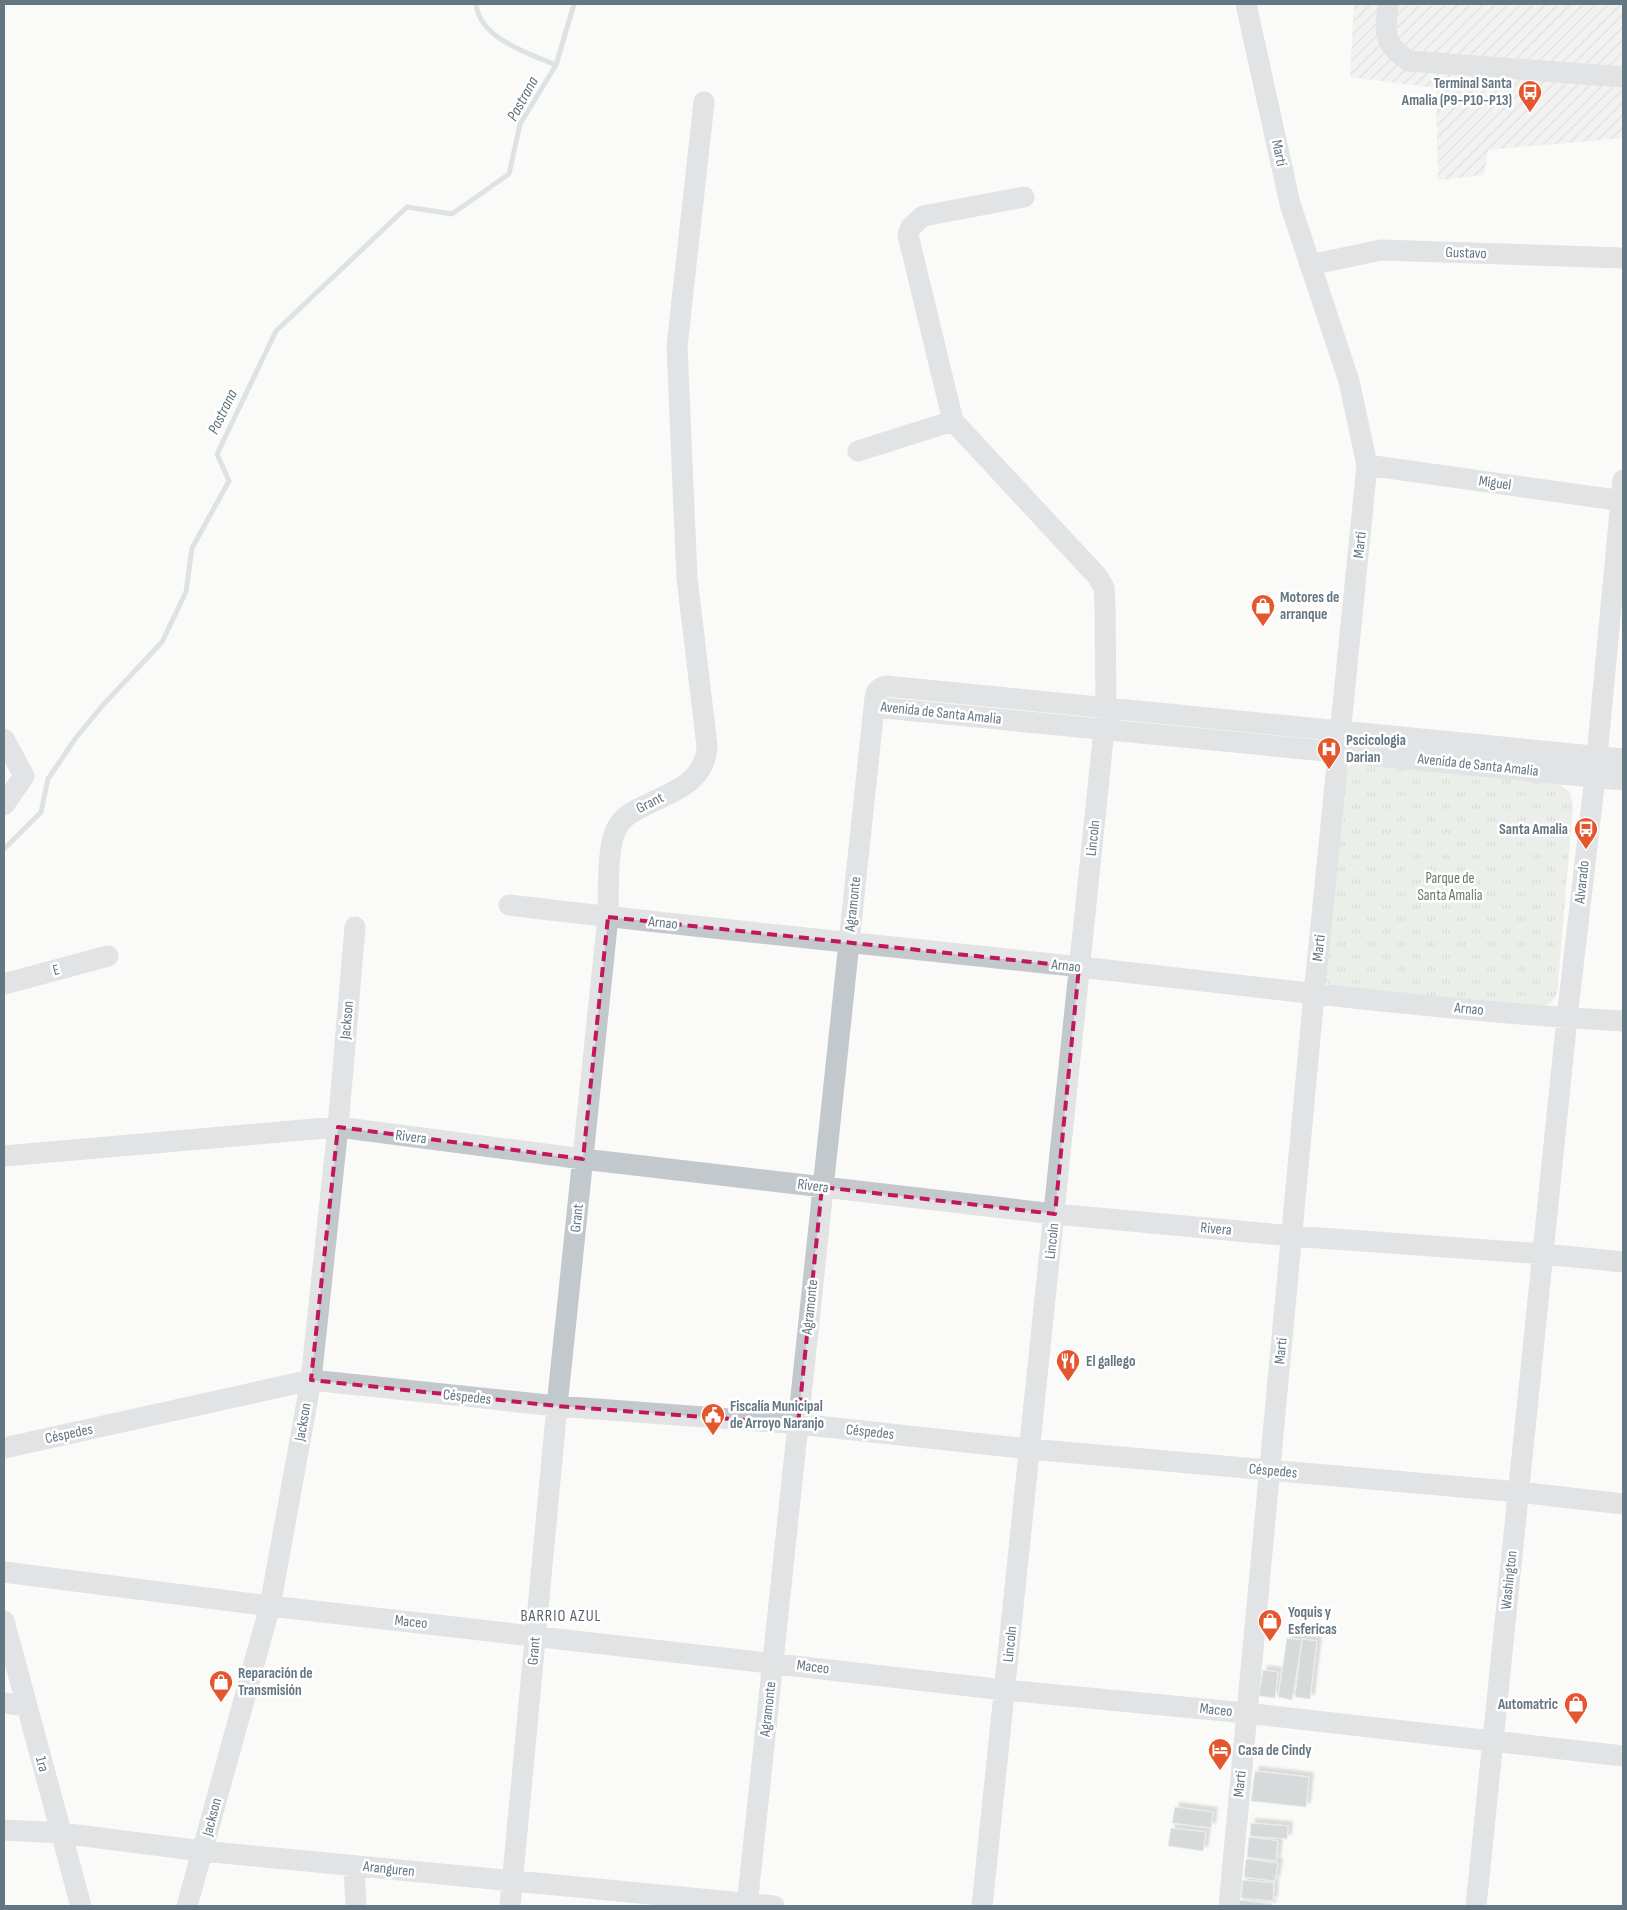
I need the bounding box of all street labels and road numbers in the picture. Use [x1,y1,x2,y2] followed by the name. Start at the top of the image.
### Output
[1267,138,1291,168] street label: Martí
[1445,243,1487,263] street label: Gustavo
[1477,471,1513,495] street label: Miguel
[1349,531,1371,559] street label: Martí
[879,697,1003,729] street label: Avenida de Santa Amalia
[1416,749,1540,781] street label: Avenida de Santa Amalia
[633,788,667,818] street label: Grant
[1082,819,1104,857] street label: Lincoln
[1570,860,1594,905] street label: Alvarado
[841,875,865,934] street label: Agramonte
[646,912,679,934] street label: Arnao
[1308,934,1330,962] street label: Martí
[1049,955,1082,977] street label: Arnao
[51,960,61,980] street label: E
[1453,998,1484,1020] street label: Arnao
[336,1000,358,1041] street label: Jackson
[394,1126,428,1148] street label: Rivera
[796,1175,830,1197] street label: Rivera
[566,1202,588,1233] street label: Grant
[1200,1218,1233,1240] street label: Rivera
[1041,1222,1063,1260] street label: Lincoln
[798,1278,822,1337] street label: Agramonte
[1270,1337,1292,1365] street label: Martí
[442,1385,492,1409] street label: Céspedes
[290,1401,316,1444] street label: Jackson
[43,1420,95,1448] street label: Céspedes
[845,1420,895,1444] street label: Céspedes
[1248,1459,1298,1483] street label: Céspedes
[1496,1550,1522,1610] street label: Washington
[394,1611,428,1633] street label: Maceo
[999,1625,1021,1663] street label: Lincoln
[523,1636,545,1666] street label: Grant
[796,1656,830,1678] street label: Maceo
[756,1680,780,1739] street label: Agramonte
[1199,1699,1233,1721] street label: Maceo
[31,1754,53,1774] street label: 1ra
[1229,1770,1251,1798] street label: Martí
[198,1796,226,1839] street label: Jackson
[361,1857,416,1881] street label: Aranguren

